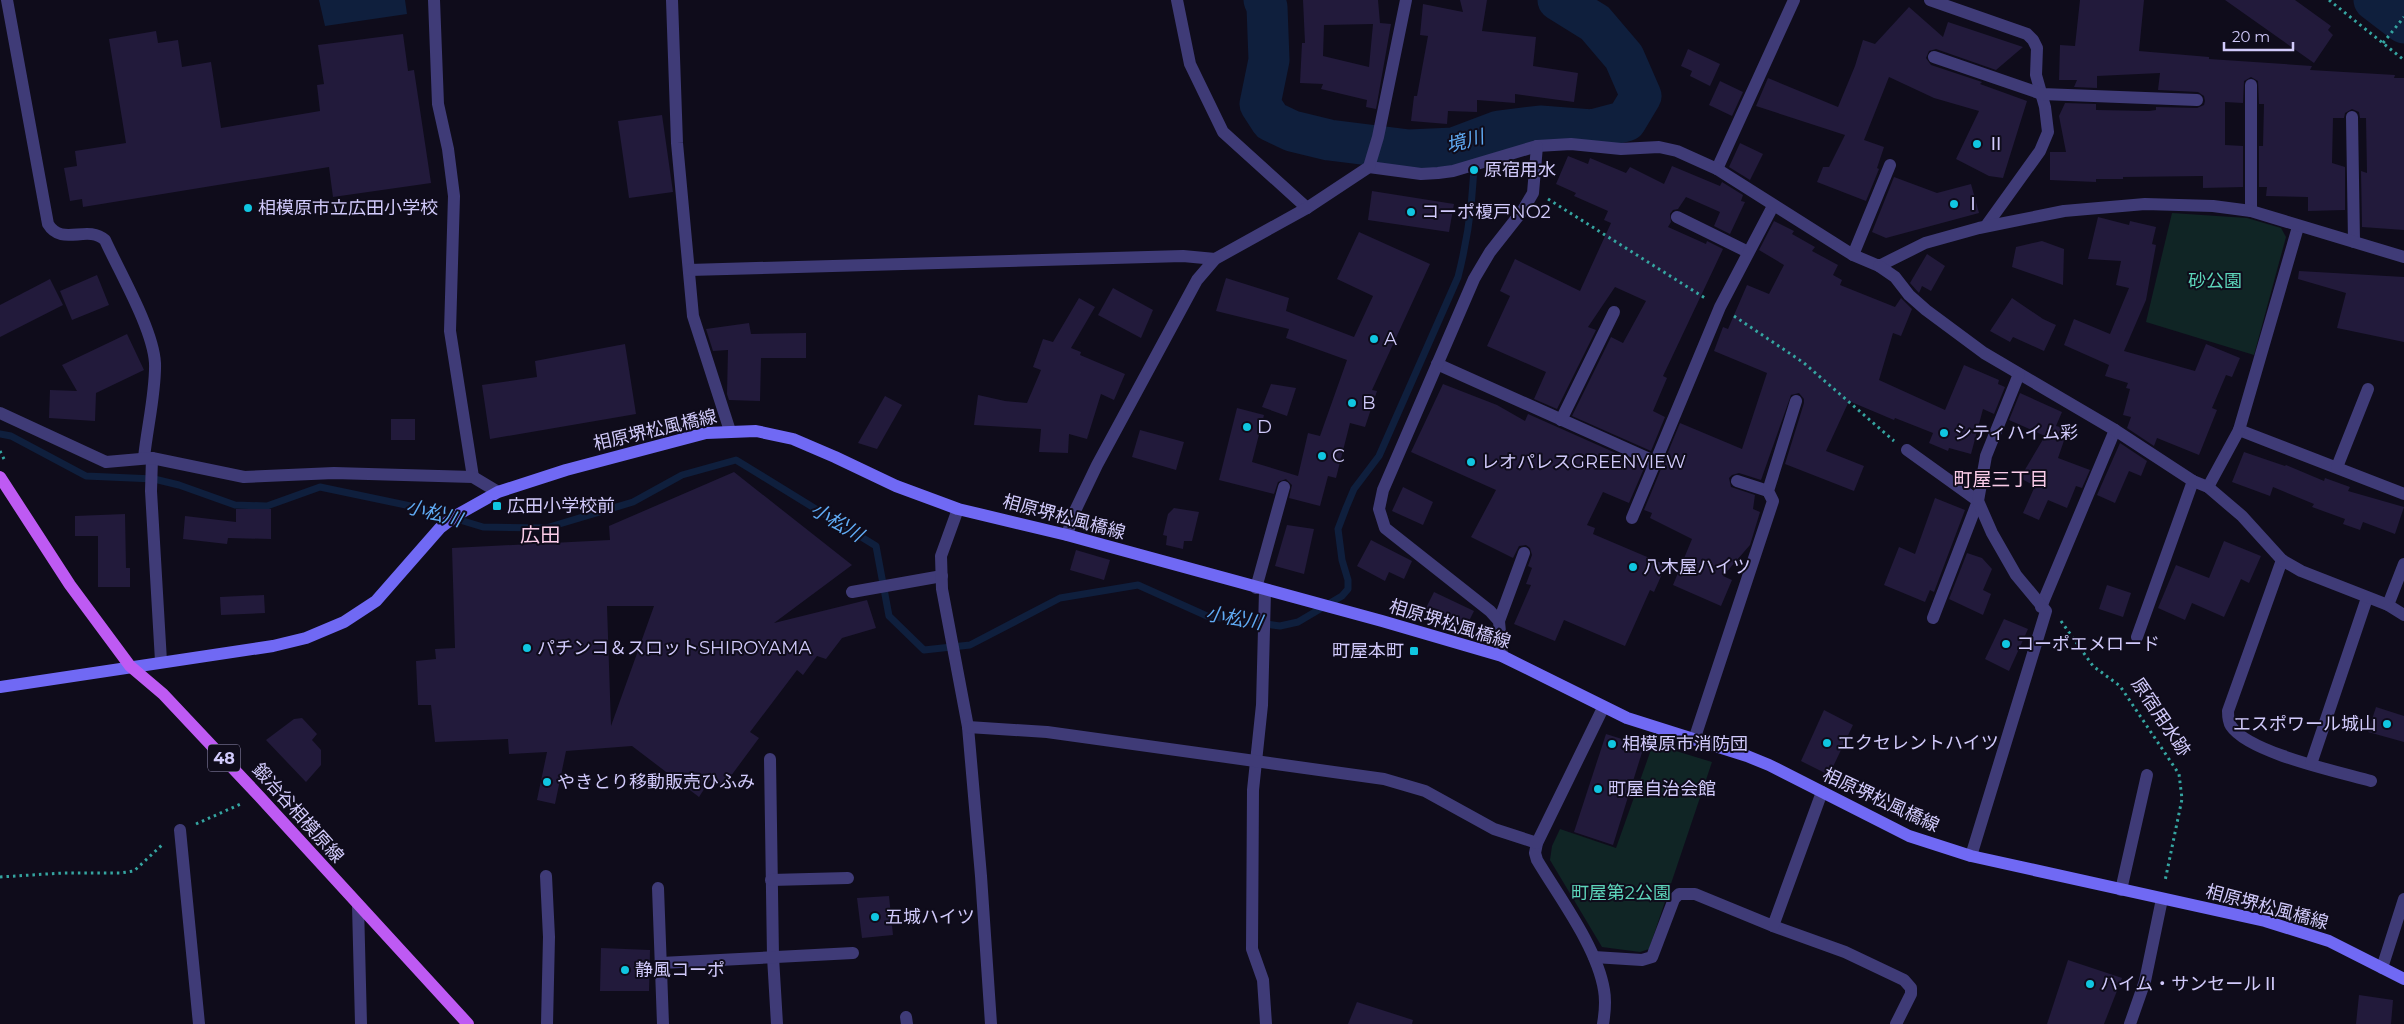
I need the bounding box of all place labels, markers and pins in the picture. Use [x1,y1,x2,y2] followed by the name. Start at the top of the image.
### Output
[1987,133,2005,155] place label: Ⅱ
[1971,138,1983,150] marker: Ⅱ
[1484,159,1556,181] place label: 原宿用水
[1468,164,1480,176] marker: 原宿用水
[1964,193,1982,215] place label: Ⅰ
[258,197,438,219] place label: 相模原市立広田小学校
[1948,198,1960,210] marker: Ⅰ
[1421,201,1551,223] place label: コーポ榎戸NO2
[242,202,254,214] marker: 相模原市立広田小学校
[1405,206,1417,218] marker: コーポ榎戸NO2
[1384,328,1397,350] place label: A
[1368,333,1380,345] marker: A
[1362,392,1376,414] place label: B
[1346,397,1358,409] marker: B
[1257,416,1272,438] place label: D
[1241,421,1253,433] marker: D
[1954,422,2078,444] place label: シティハイム彩
[1938,427,1950,439] marker: シティハイム彩
[1332,445,1345,467] place label: C
[1316,450,1328,462] marker: C
[1481,451,1686,473] place label: レオパレスGREENVIEW
[1465,456,1477,468] marker: レオパレスGREENVIEW
[507,495,615,517] place label: 広田小学校前
[491,500,503,512] marker: 広田小学校前
[1643,556,1751,578] place label: 八木屋ハイツ
[1627,561,1639,573] marker: 八木屋ハイツ
[2016,633,2160,655] place label: コーポエメロード
[537,637,811,659] place label: パチンコ＆スロットSHIROYAMA
[2000,638,2012,650] marker: コーポエメロード
[1332,640,1404,662] place label: 町屋本町
[521,642,533,654] marker: パチンコ＆スロットSHIROYAMA
[1408,645,1420,657] marker: 町屋本町
[2233,713,2377,735] place label: エスポワール城山
[2381,718,2393,730] marker: エスポワール城山
[1837,732,1999,754] place label: エクセレントハイツ
[1622,733,1748,755] place label: 相模原市消防団
[1821,737,1833,749] marker: エクセレントハイツ
[1606,738,1618,750] marker: 相模原市消防団
[557,771,755,793] place label: やきとり移動販売ひふみ
[541,776,553,788] marker: やきとり移動販売ひふみ
[1608,778,1716,800] place label: 町屋自治会館
[1592,783,1604,795] marker: 町屋自治会館
[885,906,975,928] place label: 五城ハイツ
[869,911,881,923] marker: 五城ハイツ
[635,959,725,981] place label: 静風コーポ
[619,964,631,976] marker: 静風コーポ
[2100,973,2279,995] place label: ハイム・サンセールⅡ
[2084,978,2096,990] marker: ハイム・サンセールⅡ

